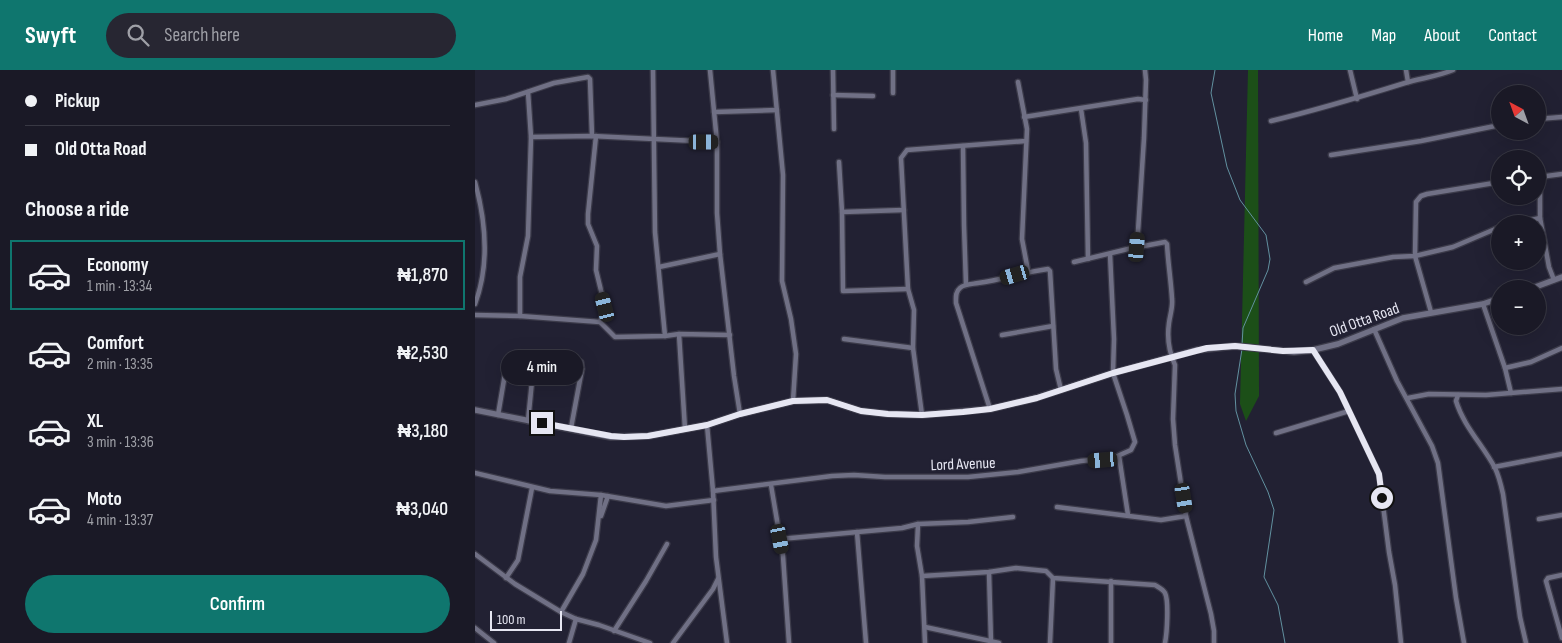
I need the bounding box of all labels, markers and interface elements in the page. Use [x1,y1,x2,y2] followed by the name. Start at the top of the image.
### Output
[106,13,456,58] search box
[25,21,76,50] text: Swyft
[124,21,152,49] icon: search
[164,24,240,47] text: Search here
[1308,25,1343,46] text: Home
[1371,25,1396,46] text: Map
[1424,25,1460,46] text: About
[1488,25,1537,46] text: Contact
[1491,85,1546,140] north arrow
[1491,85,1546,335] map controls
[55,90,100,113] text: Pickup
[689,135,719,150] car
[55,138,147,161] text: Old Otta Road
[1491,150,1546,205] button: locate
[25,196,129,223] text: Choose a ride
[1491,215,1546,270] button: +
[1128,231,1145,263] car
[27,253,72,298] icon: car
[87,254,149,277] text: Economy
[397,264,448,287] text: ₦1,870
[998,264,1031,286] car
[87,277,152,296] text: 1 min · 13:34
[1491,280,1546,335] button: −
[594,291,615,323] car
[1327,299,1402,342] street label: Old Otta Road
[27,331,72,376] icon: car
[87,332,144,355] text: Comfort
[397,342,448,365] text: ₦2,530
[501,350,583,386] callout: 4 min
[87,355,153,374] text: 2 min · 13:35
[527,358,557,377] text: 4 min
[27,409,72,454] icon: car
[87,410,103,433] text: XL
[531,412,553,434] route end
[397,420,448,443] text: ₦3,180
[87,433,154,452] text: 3 min · 13:36
[1087,451,1118,469] car
[930,454,996,475] street label: Lord Avenue
[1174,482,1193,514] car
[27,487,72,532] icon: car
[1371,487,1393,509] route start
[87,488,122,511] text: Moto
[396,498,448,521] text: ₦3,040
[87,511,153,530] text: 4 min · 13:37
[769,523,790,555] car
[25,575,450,633] button: Confirm
[490,608,563,631] scale bar
[497,611,526,628] text: 100 m

